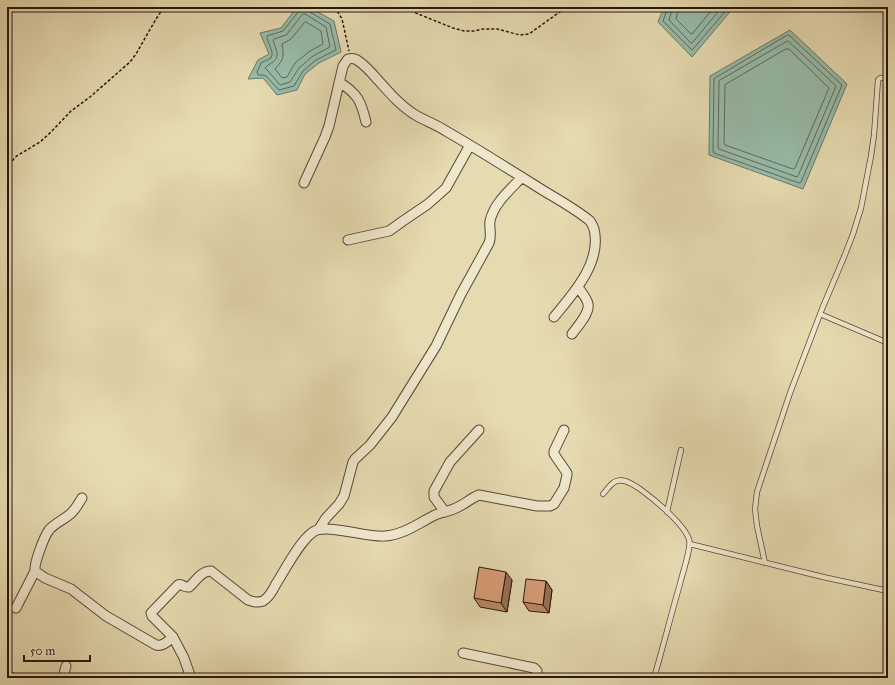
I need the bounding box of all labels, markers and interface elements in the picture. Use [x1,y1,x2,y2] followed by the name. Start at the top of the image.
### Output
[24,637,90,663] scale bar
[30,644,55,658] text: 50 m

